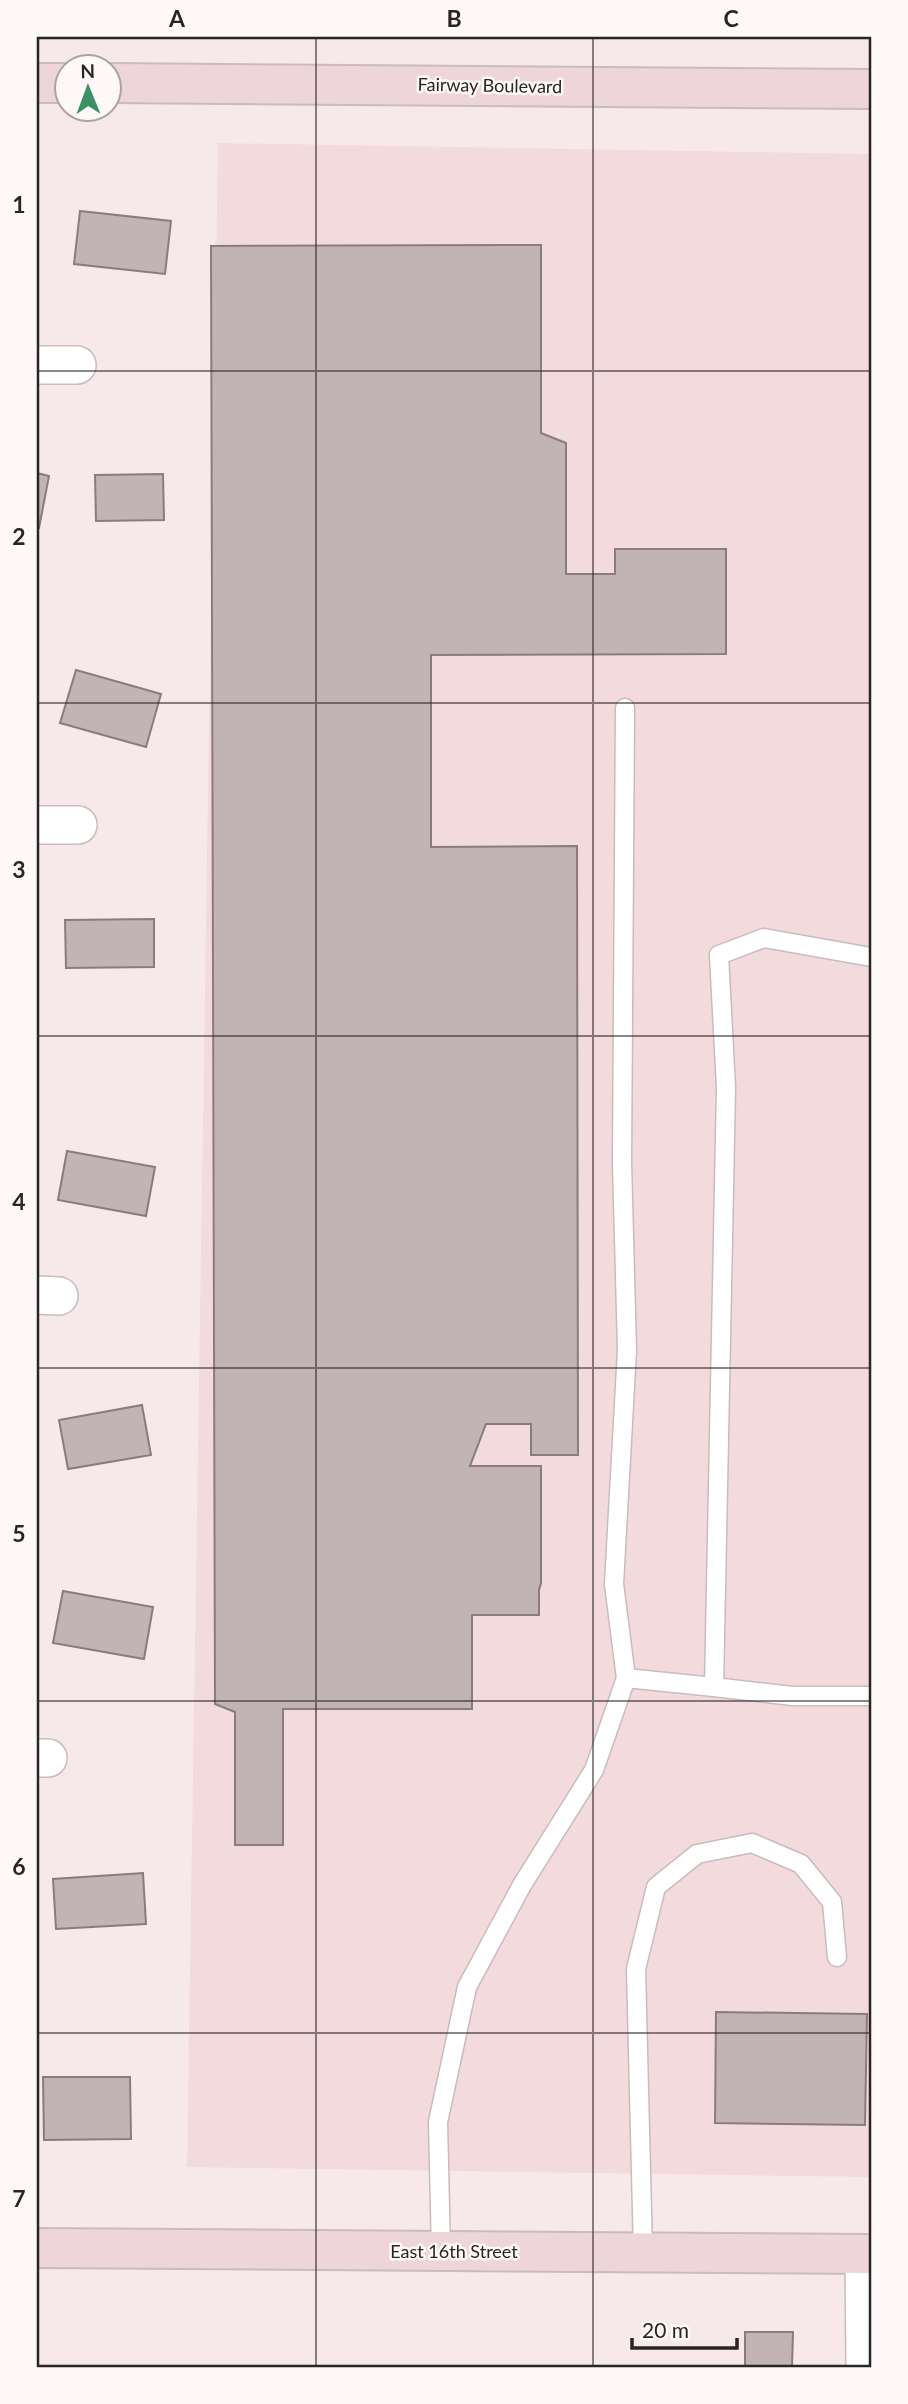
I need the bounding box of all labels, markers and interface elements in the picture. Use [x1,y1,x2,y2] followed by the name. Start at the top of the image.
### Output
[168,4,186,32] text: A
[446,4,462,32] text: B
[723,4,739,32] text: C
[52,52,122,122] north arrow
[80,59,95,82] text: N
[418,73,562,97] street label: Fairway Boulevard
[12,190,26,218] text: 1
[12,522,26,550] text: 2
[12,855,26,883] text: 3
[12,1187,26,1215] text: 4
[12,1519,26,1547] text: 5
[12,1852,26,1880] text: 6
[12,2184,26,2212] text: 7
[390,2240,518,2262] street label: East 16th Street
[632,2306,736,2350] scale bar
[642,2317,689,2342] text: 20 m

